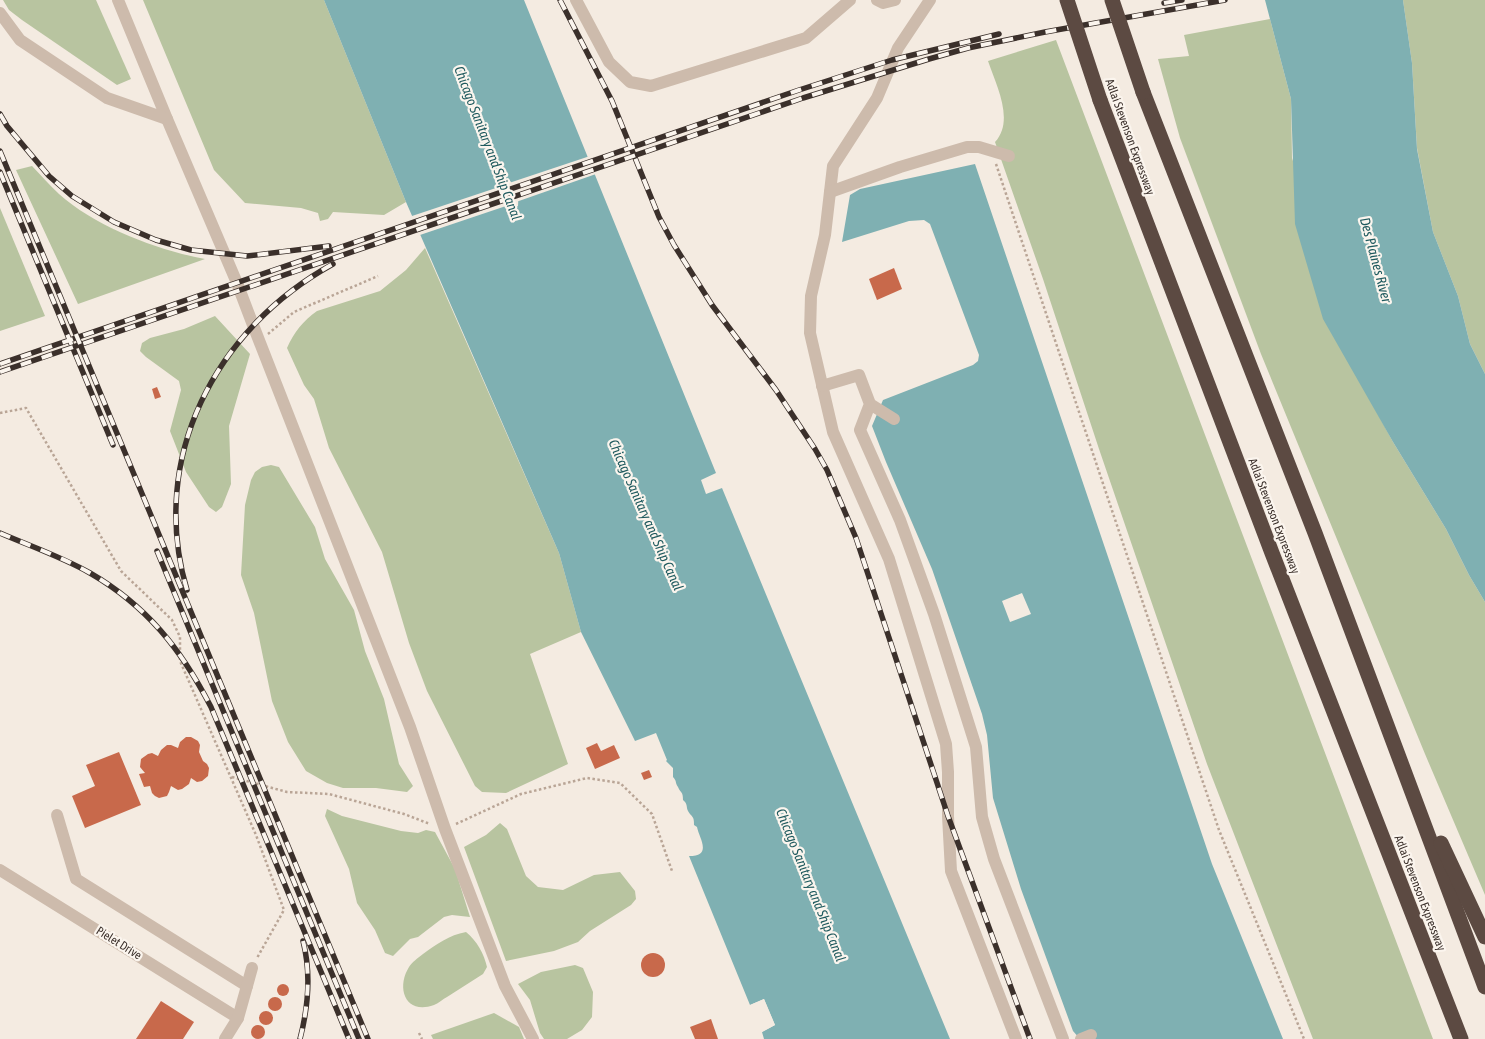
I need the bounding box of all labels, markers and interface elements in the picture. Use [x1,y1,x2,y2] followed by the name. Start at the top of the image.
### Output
[451,64,525,222] water label: Chicago Sanitary and Ship Canal
[1102,77,1158,197] street label: Adlai Stevenson Expressway
[1357,216,1395,305] water label: Des Plaines River
[605,437,687,593] water label: Chicago Sanitary and Ship Canal
[1246,456,1303,576] street label: Adlai Stevenson Expressway
[773,806,849,964] water label: Chicago Sanitary and Ship Canal
[1392,833,1449,953] street label: Adlai Stevenson Expressway
[94,924,144,962] street label: Pielet Drive

